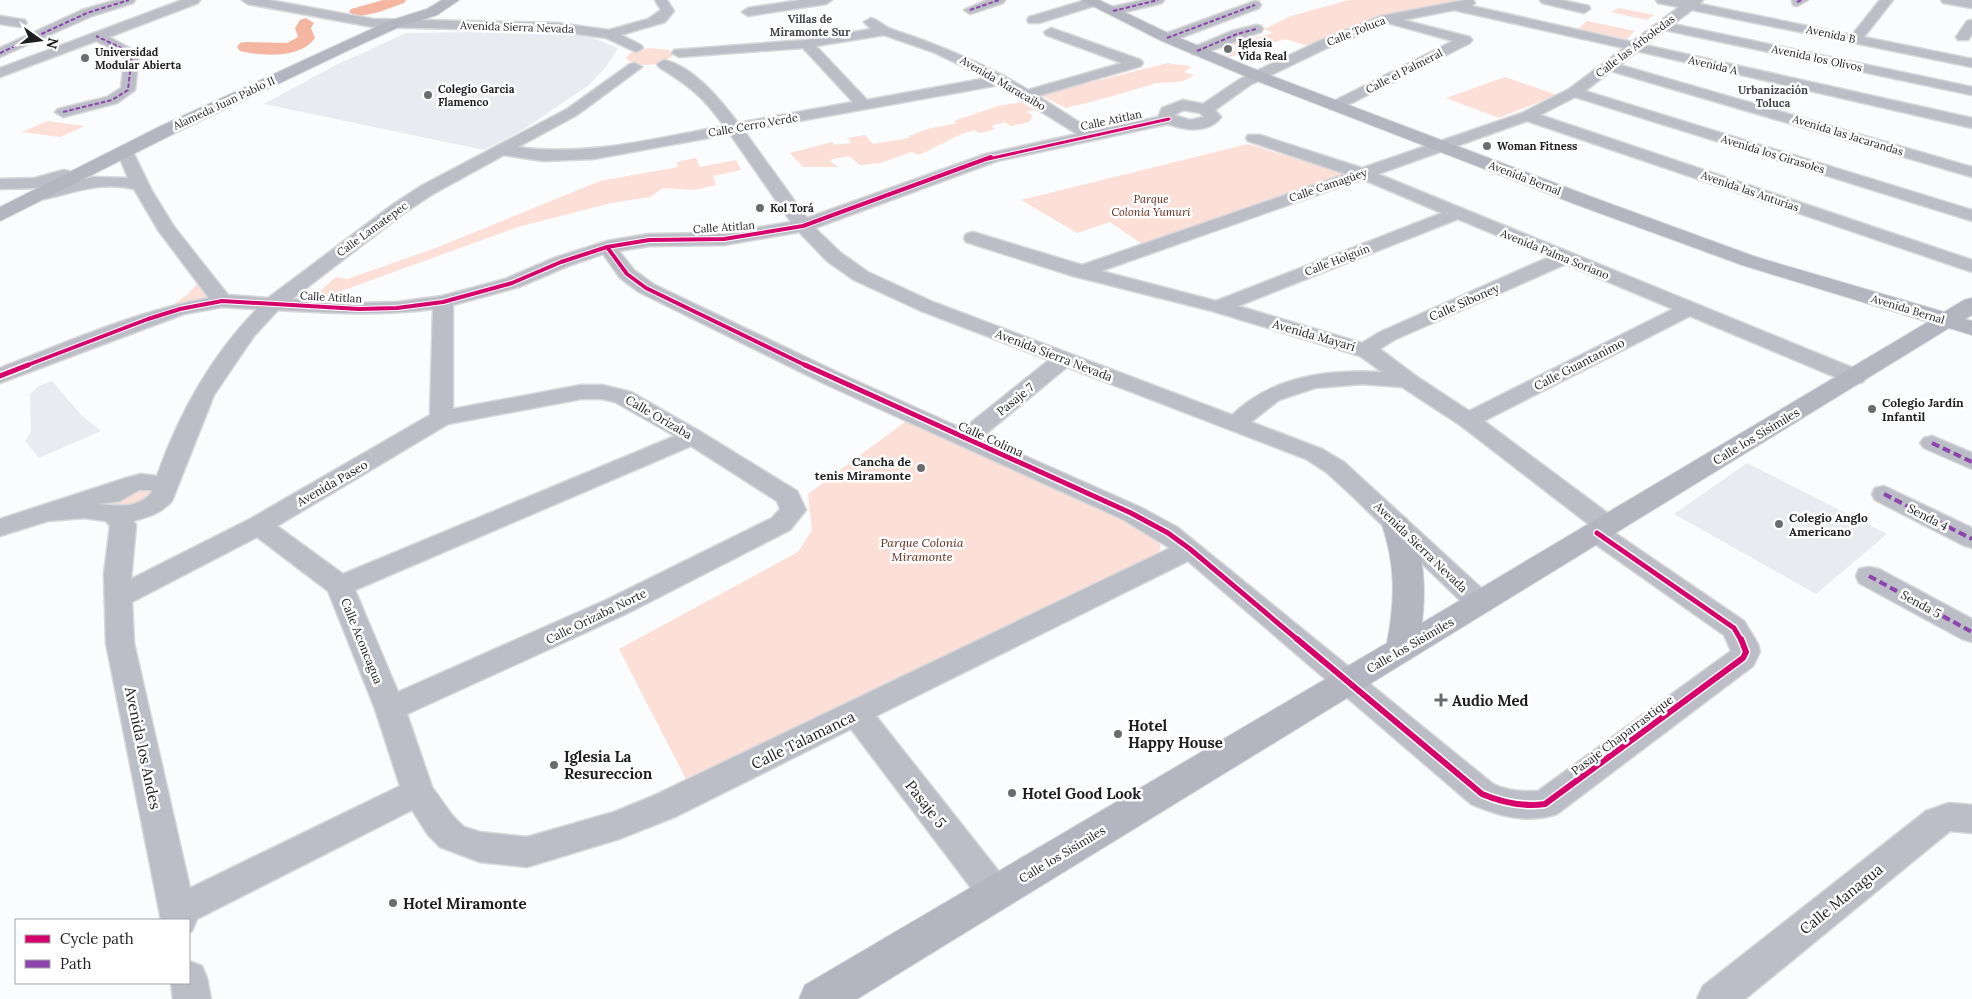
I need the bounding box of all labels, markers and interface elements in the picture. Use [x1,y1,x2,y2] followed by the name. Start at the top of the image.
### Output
[770,12,851,39] district label: Villas de Miramonte Sur
[1593,12,1677,80] street label: Calle las Arboledas
[1325,13,1388,49] street label: Calle Toluca
[15,15,65,65] north arrow
[459,18,574,36] street label: Avenida Sierra Nevada
[1804,22,1857,46] street label: Avenida B
[43,36,63,51] text: N
[1238,36,1287,63] place label: Iglesia Vida Real
[1769,41,1864,74] street label: Avenida los Olivos
[1222,43,1234,55] marker: Iglesia Vida Real
[95,45,181,72] place label: Universidad Modular Abierta
[1363,46,1445,96] street label: Calle el Palmeral
[79,52,91,64] marker: Universidad Modular Abierta
[957,52,1048,113] street label: Avenida Maracaibo
[1686,52,1740,78] street label: Avenida A
[170,73,277,133] street label: Alameda Juan Pablo II
[438,82,515,109] place label: Colegio Garcia Flamenco
[1738,83,1808,110] district label: Urbanización Toluca
[422,89,434,101] marker: Colegio Garcia Flamenco
[1079,107,1143,133] street label: Calle Atitlan
[707,110,799,140] street label: Calle Cerro Verde
[1790,111,1905,159] street label: Avenida las Jacarandas
[1718,131,1827,176] street label: Avenida los Girasoles
[1497,139,1577,153] place label: Woman Fitness
[1481,140,1493,152] marker: Woman Fitness
[1486,157,1563,198] street label: Avenida Bernal
[1287,165,1369,205] street label: Calle Camagüey
[1698,167,1801,214] street label: Avenida las Anturias
[1112,192,1191,219] park label: Parque Colonia Yumuri
[334,198,410,259] street label: Calle Lamatepec
[770,201,814,215] place label: Kol Torá
[754,202,766,214] marker: Kol Torá
[693,218,756,236] street label: Calle Atitlan
[1498,225,1611,282] street label: Avenida Palma Soriano
[1303,241,1372,279] street label: Calle Holguín
[1427,280,1502,324] street label: Calle Siboney
[300,288,363,306] street label: Calle Atitlan
[1869,291,1946,327] street label: Avenida Bernal
[1270,316,1357,354] street label: Avenida Mayarí
[992,325,1115,384] street label: Avenida Sierra Nevada
[1531,335,1627,393] street label: Calle Guantanimo
[993,379,1037,419] street label: Pasaje 7
[623,392,695,442] street label: Calle Orizaba
[1882,395,1964,424] place label: Colegio Jardín Infantil
[1866,403,1878,415] marker: Colegio Jardín Infantil
[1710,404,1802,468] street label: Calle los Sisimiles
[956,418,1026,460] street label: Calle Colima
[815,454,912,483] place label: Cancha de tenis Miramonte
[293,457,370,510] street label: Avenida Paseo
[915,462,927,474] marker: Cancha de tenis Miramonte
[1370,498,1471,596] street label: Avenida Sierra Nevada
[1905,500,1951,534] street label: Senda 4
[1789,510,1868,539] place label: Colegio Anglo Americano
[1773,518,1785,530] marker: Colegio Anglo Americano
[880,535,964,564] park label: Parque Colonia Miramonte
[543,585,649,647] street label: Calle Orizaba Norte
[1898,587,1944,621] street label: Senda 5
[338,596,386,686] street label: Calle Aconcagua
[1364,614,1457,676] street label: Calle los Sisimiles
[121,684,165,811] street label: Avenida los Andes
[1452,691,1529,710] place label: Audio Med
[1568,691,1676,778] street label: Pasaje Chaparrastique
[1434,693,1448,707] marker: Audio Med
[748,707,858,773] street label: Calle Talamanca
[1128,716,1223,752] place label: Hotel Happy House
[1112,728,1124,740] marker: Hotel Happy House
[564,747,653,783] place label: Iglesia La Resureccion
[548,759,560,771] marker: Iglesia La Resureccion
[901,776,951,832] street label: Pasaje 5
[1022,784,1141,803] place label: Hotel Good Look
[1006,787,1018,799] marker: Hotel Good Look
[1016,822,1108,886] street label: Calle los Sisimiles
[1795,859,1887,938] street label: Calle Managua
[403,894,526,913] place label: Hotel Miramonte
[387,897,399,909] marker: Hotel Miramonte
[15,919,190,984] legend
[60,929,134,948] text: Cycle path
[60,954,91,973] text: Path

